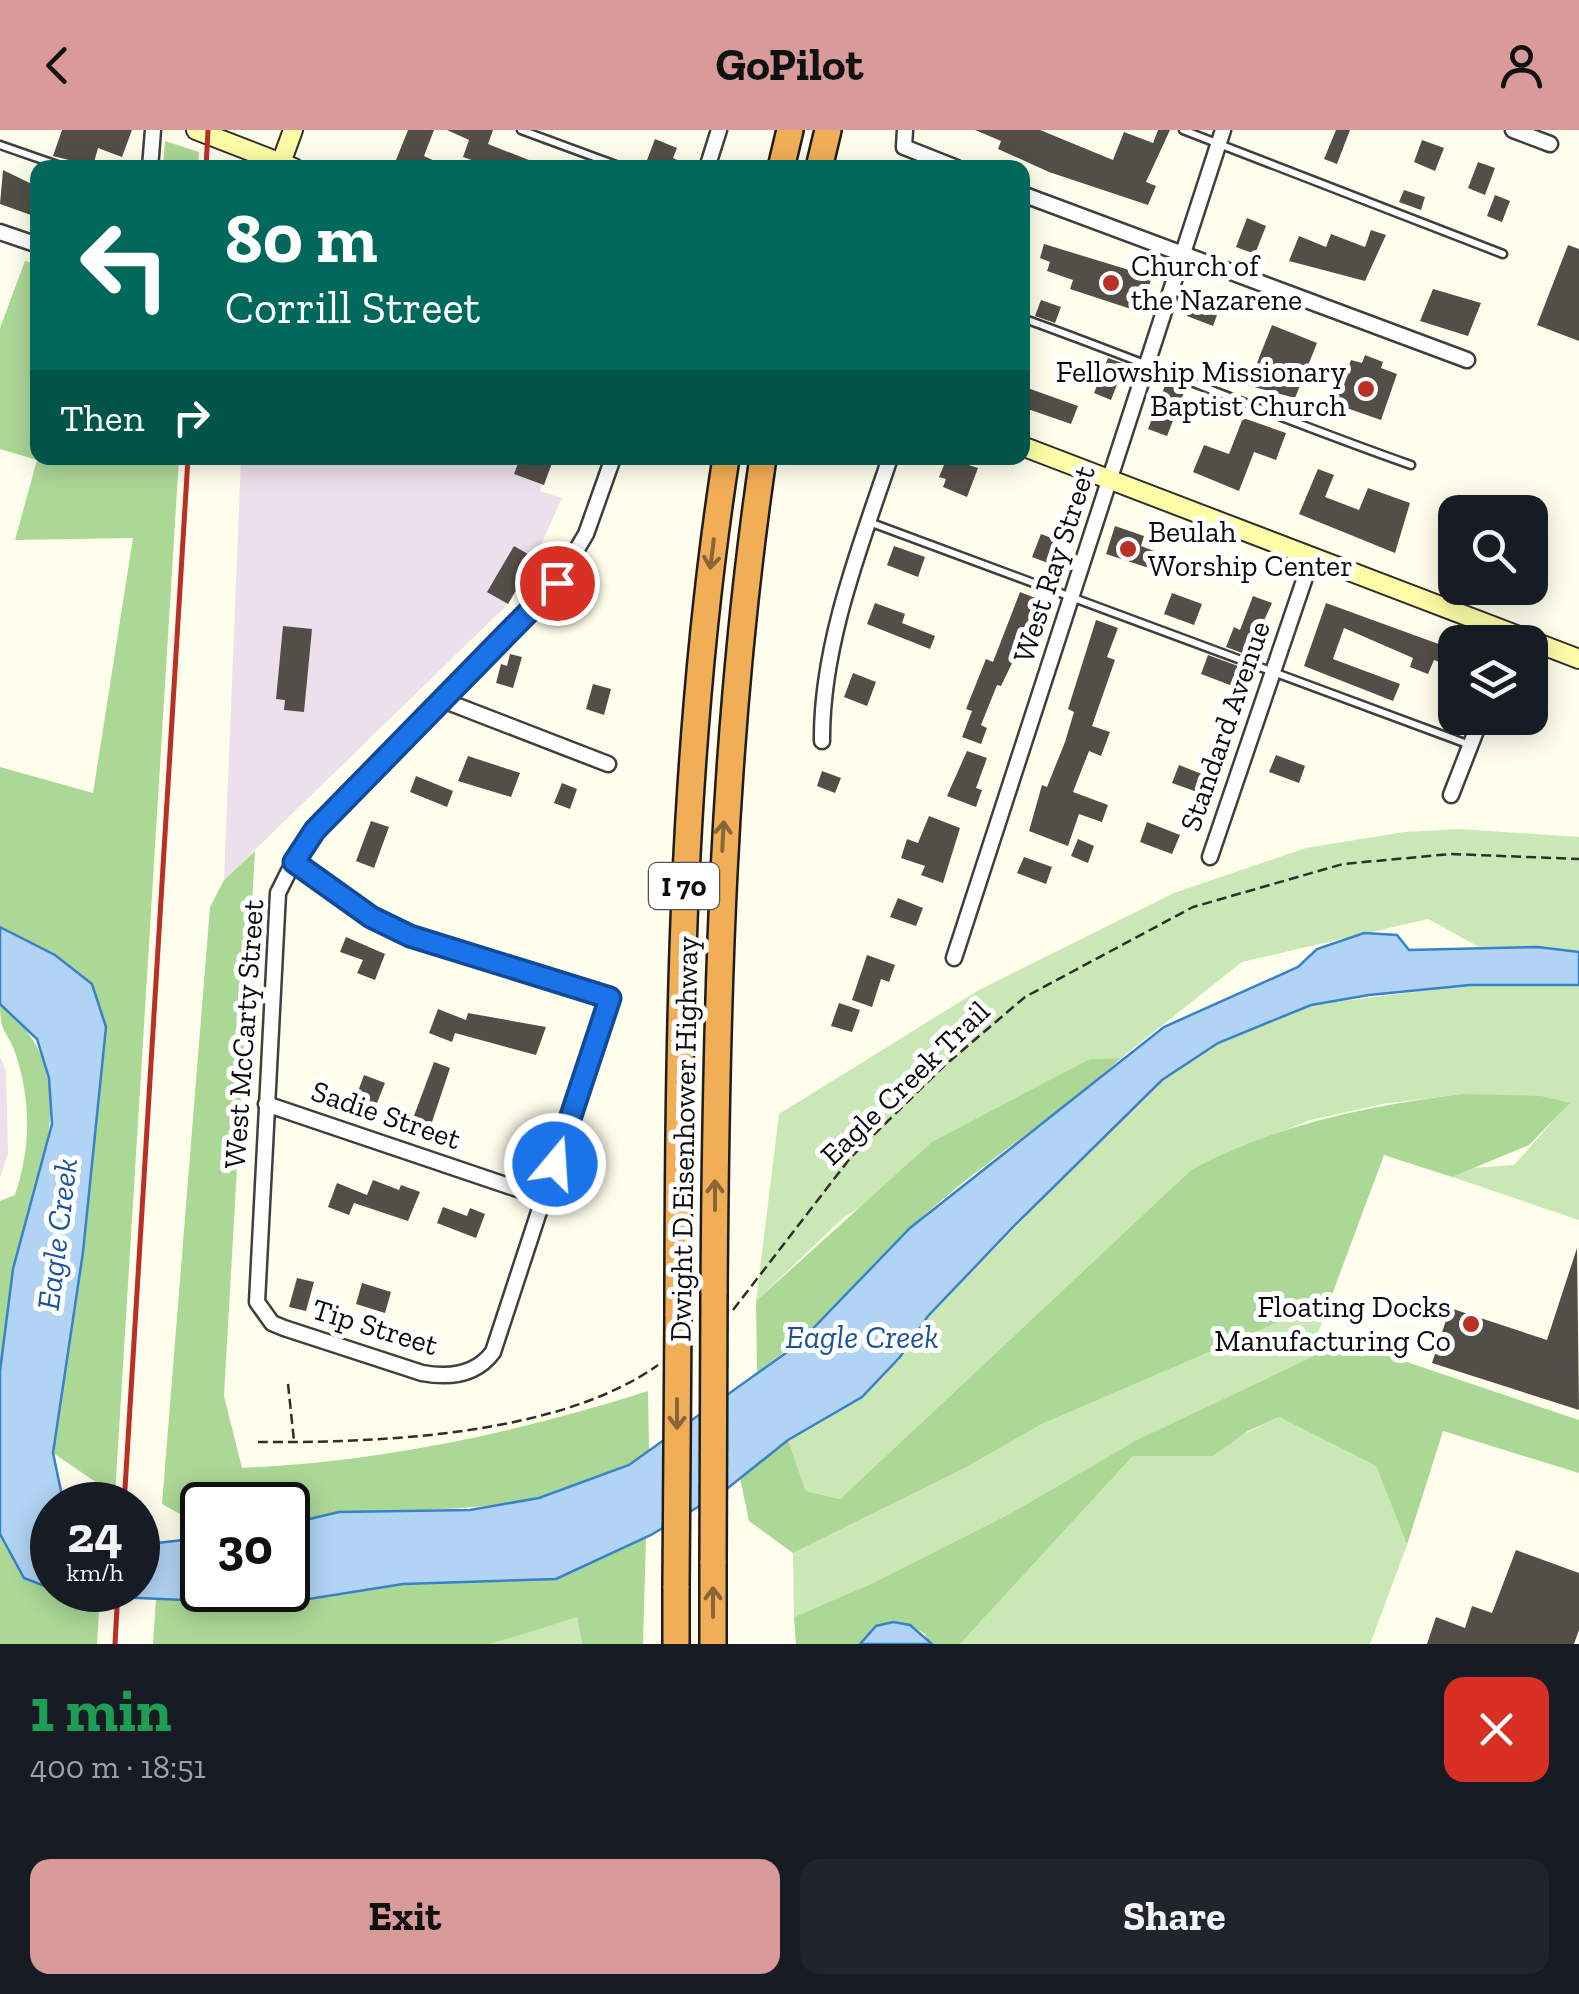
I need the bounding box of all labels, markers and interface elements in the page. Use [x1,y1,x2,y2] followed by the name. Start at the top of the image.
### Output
[30,38,85,93] icon: back
[716,38,863,92] text: GoPilot
[1494,38,1549,93] icon: person
[225,196,377,280] text: 80 m
[60,200,190,330] icon: left
[1131,248,1302,318] place label: Church of the Nazarene
[1100,272,1122,294] marker: Church of the Nazarene
[225,281,480,335] text: Corrill Street
[1056,354,1347,424] place label: Fellowship Missionary Baptist Church
[1355,378,1377,400] marker: Fellowship Missionary Baptist Church
[164,390,219,445] icon: right
[60,395,144,441] text: Then
[1005,461,1103,667] street label: West Ray Street
[1438,495,1548,735] map controls
[1438,495,1548,605] button: search
[1148,514,1353,584] place label: Beulah Worship Center
[702,537,721,570] one-way arrow
[1117,538,1139,560] marker: Beulah Worship Center
[515,541,600,626] pin
[530,556,585,611] icon: arrive
[1172,616,1278,836] street label: Standard Avenue
[1438,625,1548,735] button: layers
[714,820,733,852] one-way arrow
[649,863,719,909] road number: I 70
[217,898,271,1170] street label: West McCarty Street
[662,935,706,1342] street label: Dwight D Eisenhower Highway
[813,993,997,1173] street label: Eagle Creek Trail
[307,1073,465,1157] street label: Sadie Street
[503,1112,607,1216] position arrow
[29,1156,85,1312] water label: Eagle Creek
[706,1180,724,1212] one-way arrow
[1214,1289,1451,1359] place label: Floating Docks Manufacturing Co
[308,1291,442,1363] street label: Tip Street
[1460,1313,1482,1335] marker: Floating Docks Manufacturing Co
[786,1318,938,1356] water label: Eagle Creek
[668,1396,686,1429] one-way arrow
[180,1482,310,1612] speed limit sign: 30
[67,1505,123,1565] text: 24
[66,1557,124,1587] text: km/h
[704,1587,722,1620] one-way arrow
[30,1674,172,1746] text: 1 min
[1444,1677,1549,1782] button: close
[30,1748,206,1786] text: 400 m · 18:51
[30,1859,780,1974] button: Exit
[800,1859,1549,1974] button: Share

